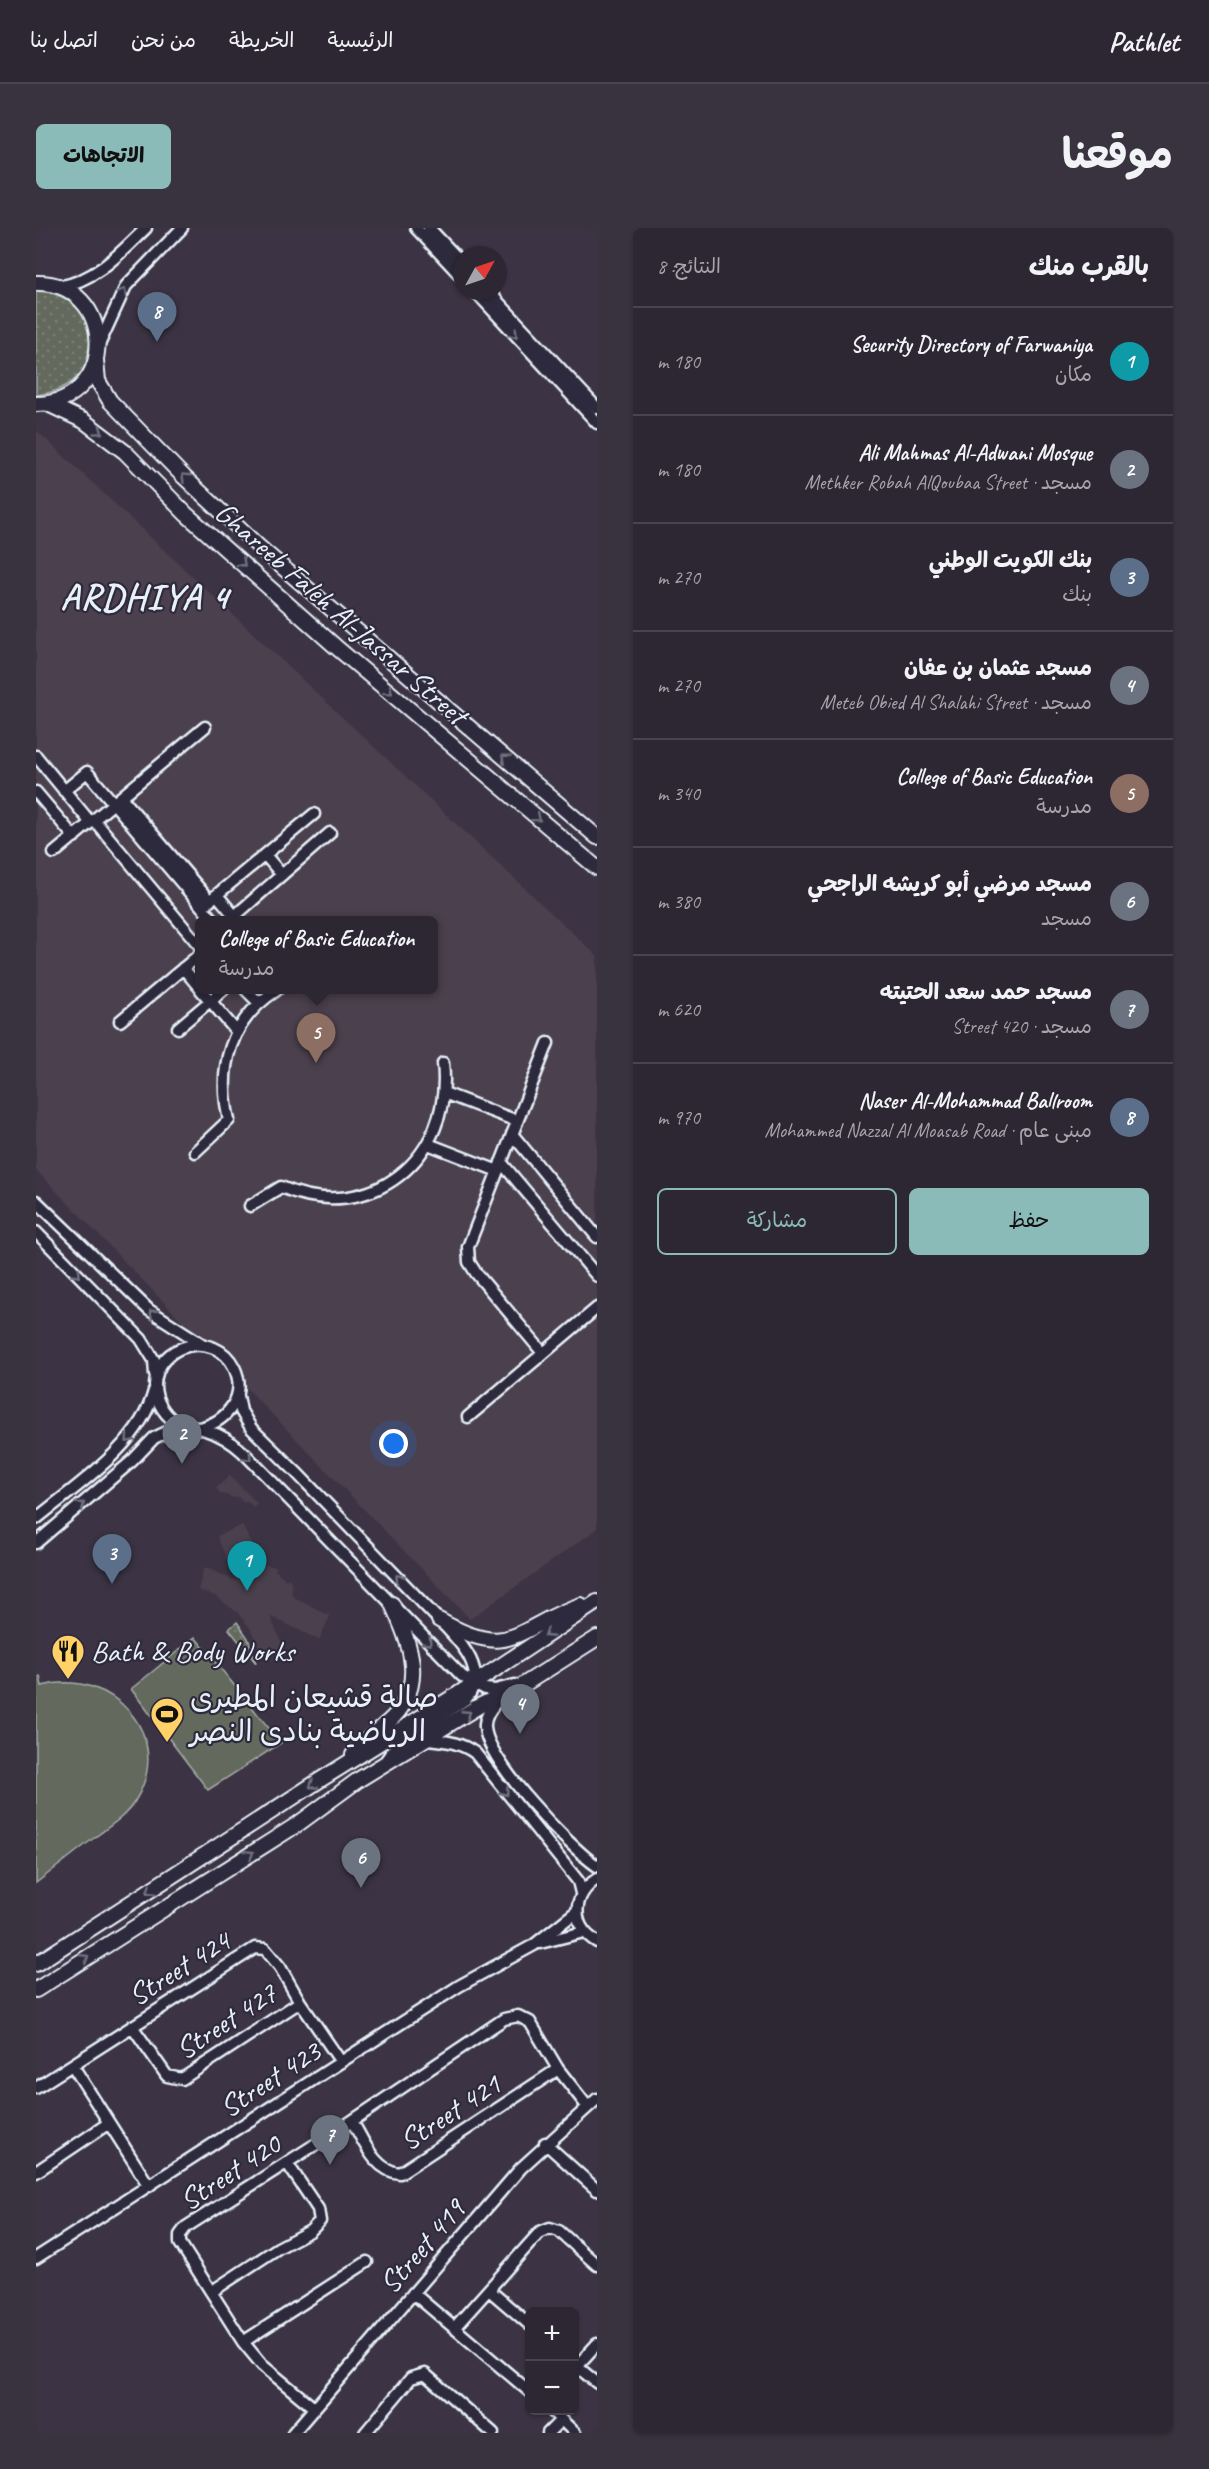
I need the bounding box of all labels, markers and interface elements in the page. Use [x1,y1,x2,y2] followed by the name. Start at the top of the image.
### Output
[1109,24,1179,59] text: Pathlet
[30,27,98,53] text: اتصل بنا
[131,27,196,53] text: من نحن
[229,27,295,53] text: الخريطة
[328,27,393,53] text: الرئيسية
[36,124,171,189] button: الاتجاهات
[1062,128,1173,181] text: موقعنا
[453,246,507,300] north arrow
[1029,250,1149,283] text: بالقرب منك
[657,254,721,279] text: النتائج: 8
[116,288,128,298] one-way arrow
[138,292,176,342] pin: 8
[507,327,518,338] one-way arrow
[851,331,1092,359] text: Security Directory of Farwaniya
[657,349,700,374] text: 180 m
[1125,349,1134,374] text: 1
[1055,362,1092,387] text: مكان
[93,424,104,435] one-way arrow
[858,439,1092,467] text: Ali Mahmas Al-Adwani Mosque
[657,457,700,482] text: 180 m
[1125,457,1134,482] text: 2
[804,470,1092,495] text: مسجد · Methker Robah AlQoubaa Street
[181,473,191,484] one-way arrow
[207,493,478,736] street label: Ghareeb Faleh Al-Jassar Street
[929,546,1092,574] text: بنك الكويت الوطني
[235,556,245,567] one-way arrow
[657,565,700,590] text: 270 m
[1125,565,1134,590] text: 3
[61,574,232,620] district label: ARDHIYA 4
[1062,582,1092,607] text: بنك
[904,654,1092,682] text: مسجد عثمان بن عفان
[657,673,700,698] text: 270 m
[1125,673,1134,698] text: 4
[382,684,393,695] one-way arrow
[820,690,1092,715] text: مسجد · Meteb Obied Al Shalahi Street
[501,754,512,765] one-way arrow
[896,763,1092,791] text: College of Basic Education
[657,781,700,806] text: 340 m
[1125,781,1134,806] text: 5
[1036,794,1092,819] text: مدرسة
[530,811,541,822] one-way arrow
[807,870,1092,898] text: مسجد مرضي أبو كريشه الراجحي
[657,889,700,914] text: 380 m
[1125,889,1134,914] text: 6
[1041,906,1092,931] text: مسجد
[195,916,438,994] popup
[219,925,414,953] text: College of Basic Education
[219,956,274,981] text: مدرسة
[880,978,1092,1006] text: مسجد حمد سعد الحتيته
[657,997,700,1022] text: 620 m
[1125,997,1134,1022] text: 7
[296,1014,336,1063] pin: 5
[952,1014,1092,1039] text: مسجد · Street 420
[859,1087,1092,1115] text: Naser Al-Mohammad Ballroom
[657,1105,700,1130] text: 970 m
[1125,1105,1134,1130] text: 8
[764,1118,1092,1143] text: مبنى عام · Mohammed Nazzal Al Moasab Road
[657,1188,897,1255] button: مشاركة
[909,1188,1149,1255] button: حفظ
[70,1267,81,1277] one-way arrow
[149,1309,160,1320] one-way arrow
[162,1414,202,1464] pin: 2
[379,1429,408,1458] your location
[125,1432,136,1443] one-way arrow
[241,1451,252,1461] one-way arrow
[74,1501,85,1512] one-way arrow
[92,1534,132,1584] pin: 3
[228,1542,266,1591] pin: 1
[395,1575,406,1585] one-way arrow
[544,1626,554,1638] one-way arrow
[91,1632,297,1670] place label: Bath & Body Works
[50,1633,86,1680] restaurant icon: Bath & Body Works
[421,1635,432,1646] one-way arrow
[187,1678,438,1750] place label: صالة قشيعان المطيرى الرياضية بنادى النصر
[500,1684,540,1734] pin: 4
[149,1696,185,1743] sports icon: صالة قشيعان المطيرى الرياضية بنادى النصر
[460,1710,471,1721] one-way arrow
[309,1777,320,1788] one-way arrow
[498,1786,509,1797] one-way arrow
[342,1838,380,1888] pin: 6
[244,1850,254,1862] one-way arrow
[146,1883,156,1895] one-way arrow
[121,1921,239,2014] street label: Street 424
[79,1955,90,1966] one-way arrow
[168,1973,285,2068] street label: Street 427
[212,2031,330,2126] street label: Street 423
[392,2064,509,2159] street label: Street 421
[310,2116,350,2165] pin: 7
[172,2124,290,2219] street label: Street 420
[371,2189,475,2301] street label: Street 419
[525,2307,579,2415] map controls
[525,2307,579,2361] button: +
[525,2361,579,2415] button: −

